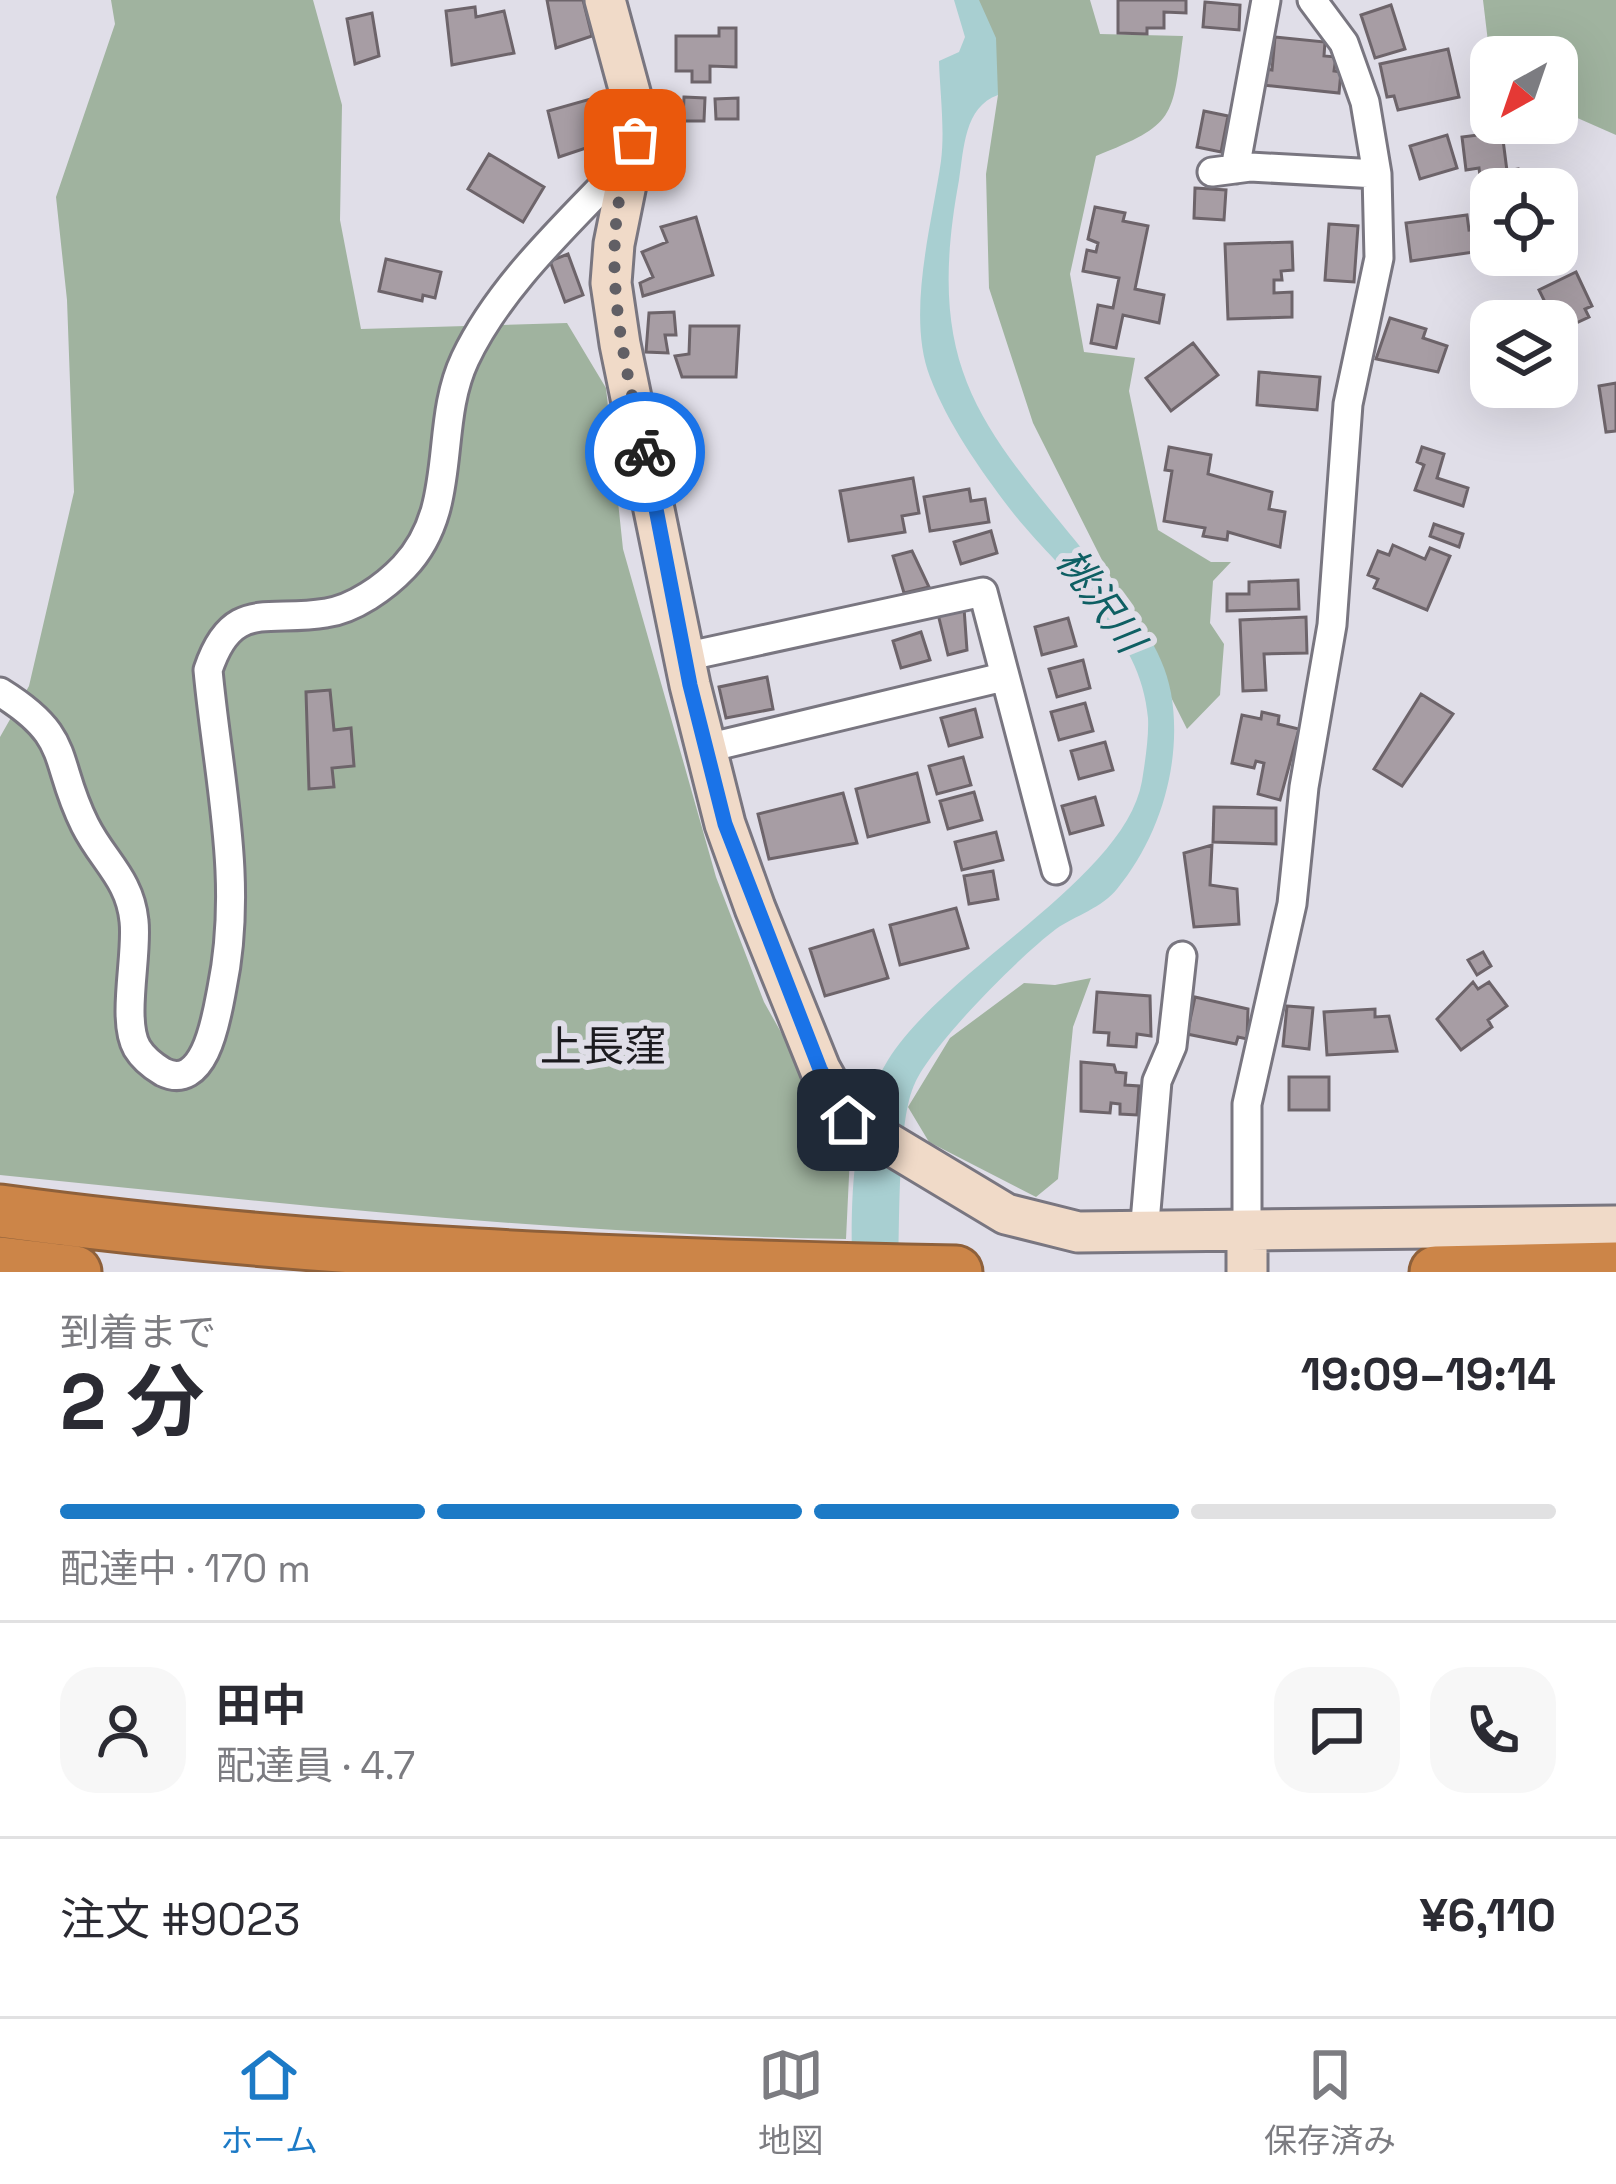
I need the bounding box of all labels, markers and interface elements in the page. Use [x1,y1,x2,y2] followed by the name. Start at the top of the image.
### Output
[1470,36,1578,144] north arrow
[1470,36,1578,408] map controls
[584,89,686,191] pin
[602,107,668,173] icon: bag
[1470,168,1578,276] button: locate
[1470,300,1578,408] button: layers
[585,392,705,512] courier
[612,419,678,485] icon: bike
[1046,539,1157,665] water label: 桃沢川
[540,1020,666,1073] district label: 上長窪
[797,1069,899,1171] pin
[815,1087,881,1153] icon: home
[60,1308,216,1357] text: 到着まで
[1301,1346,1556,1403] text: 19:09–19:14
[60,1352,204,1452] text: 2 分
[60,1544,311,1593] text: 配達中 · 170 m
[60,1667,186,1793] button: person
[1274,1667,1400,1793] button: chat
[1430,1667,1556,1793] button: phone
[216,1677,306,1734] text: 田中
[216,1741,415,1790] text: 配達員 · 4.7
[1420,1887,1556,1944] text: ¥6,110
[60,1891,300,1948] text: 注文 #9023
[220,2042,318,2162] tab: ホーム
[758,2042,824,2162] tab: 地図
[1264,2042,1396,2162] tab: 保存済み

